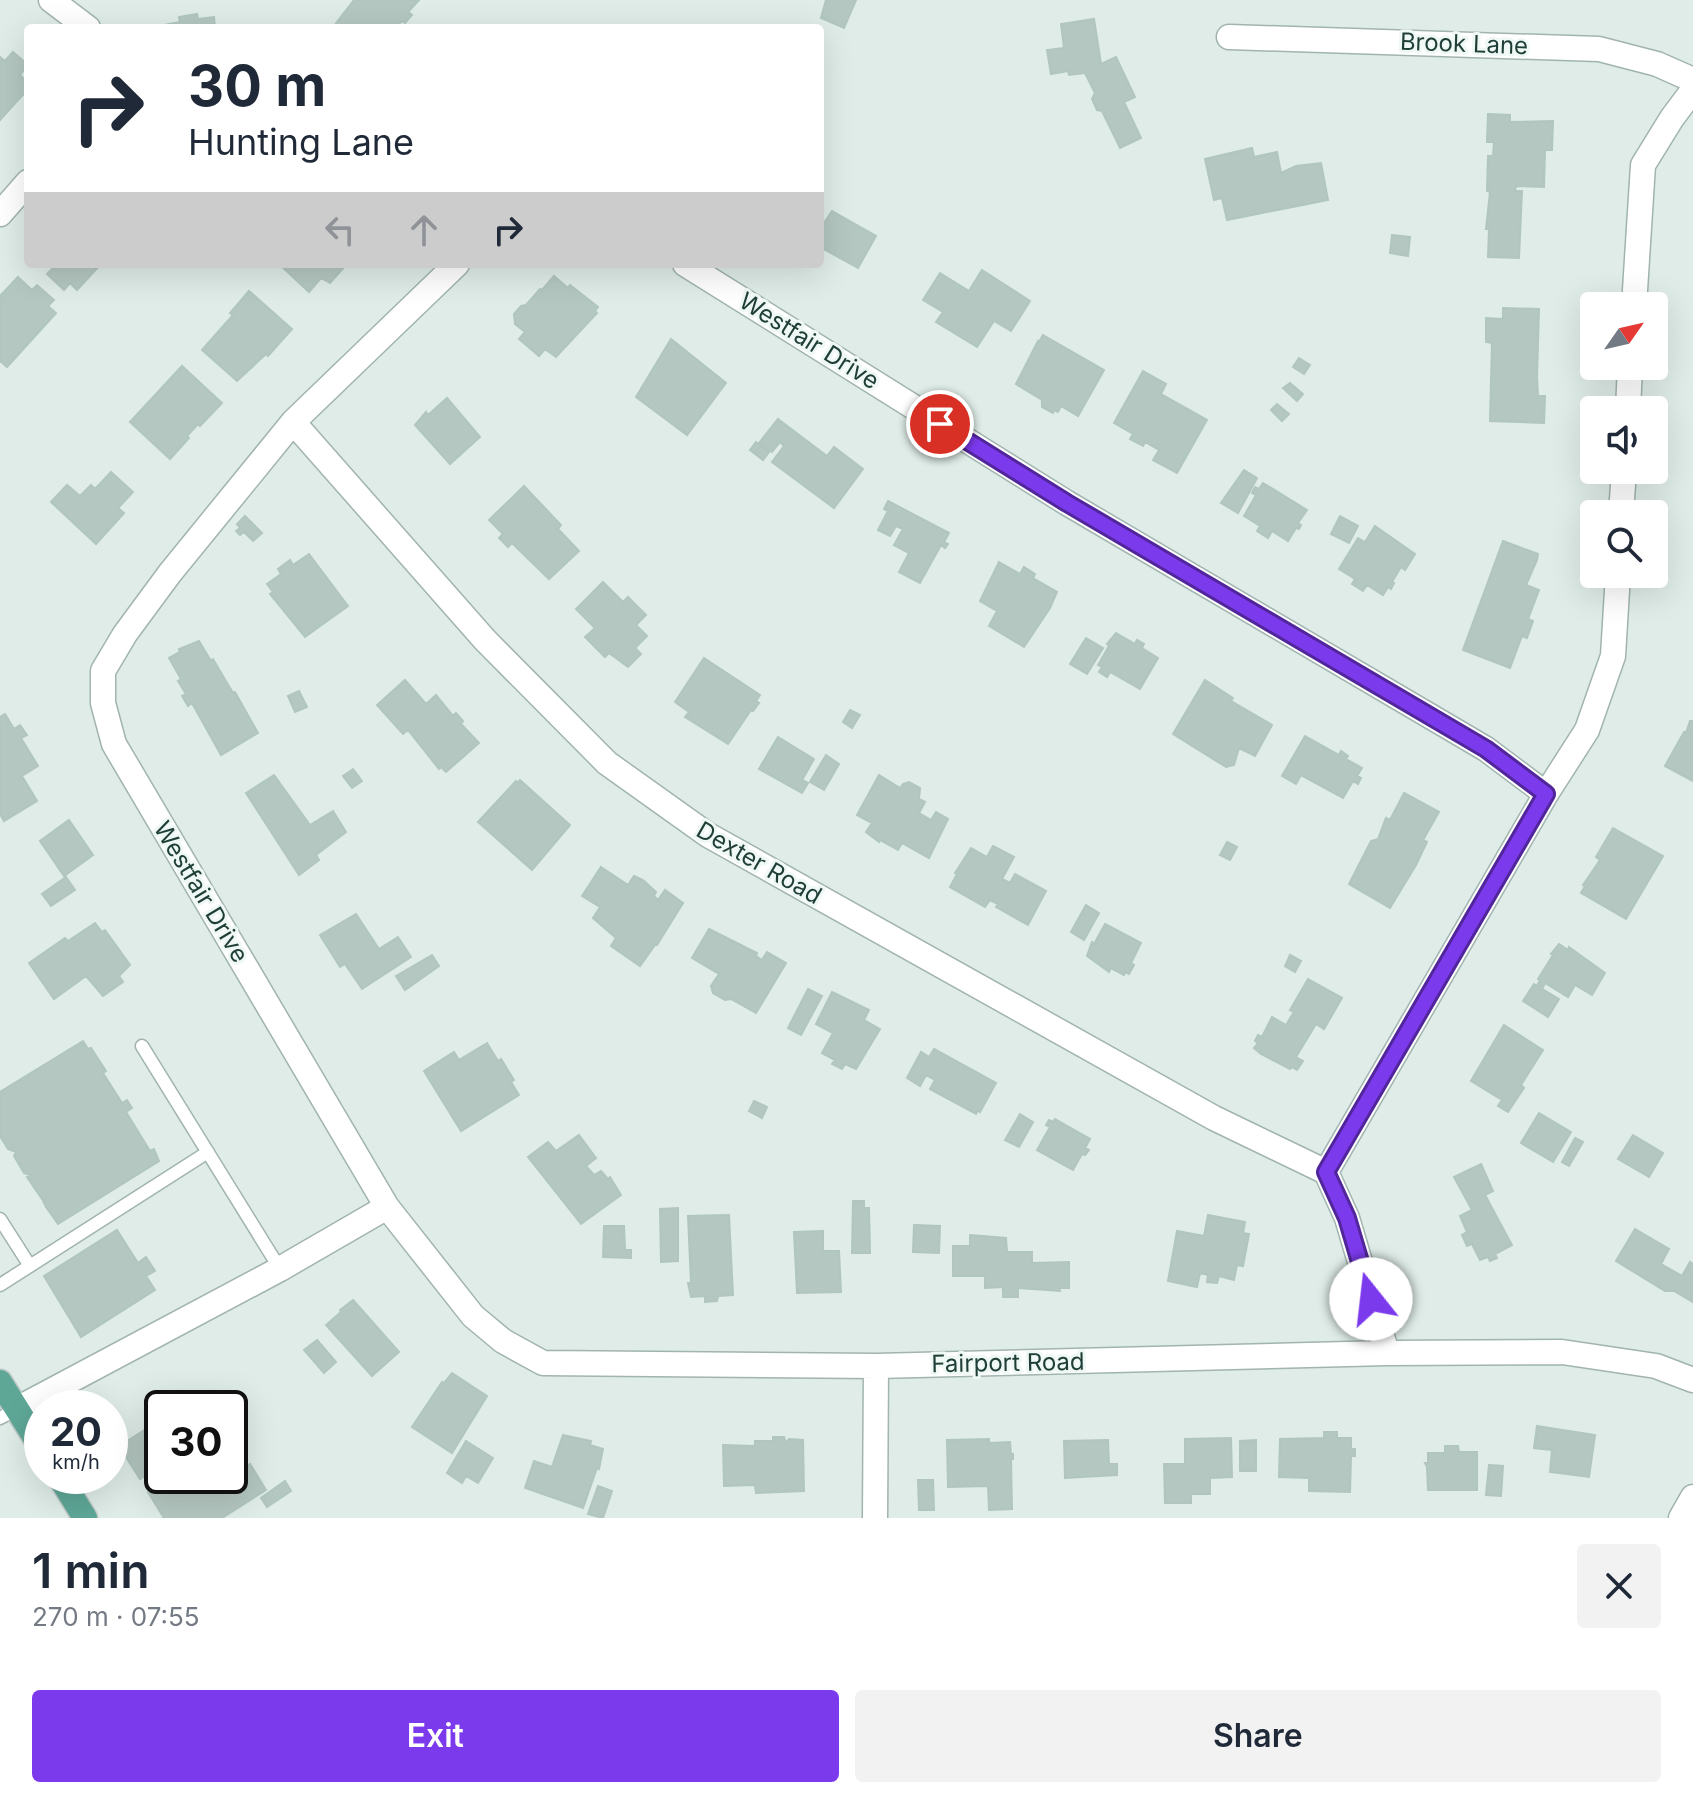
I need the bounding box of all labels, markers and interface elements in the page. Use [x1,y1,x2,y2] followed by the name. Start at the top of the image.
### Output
[1399,27,1529,60] street label: Brook Lane
[188,52,326,120] text: 30 m
[56,56,160,160] icon: right
[188,120,414,164] text: Hunting Lane
[318,208,362,252] icon: left
[402,208,446,252] icon: ahead
[486,208,530,252] icon: right
[734,286,885,395] street label: Westfair Drive
[1580,292,1668,380] north arrow
[1580,292,1668,588] map controls
[906,390,974,458] pin
[1580,396,1668,484] button: sound
[918,402,962,446] icon: arrive
[1580,500,1668,588] button: search
[692,815,827,910] street label: Dexter Road
[148,816,255,968] street label: Westfair Drive
[1329,1257,1413,1341] position arrow
[931,1347,1085,1378] street label: Fairport Road
[144,1390,248,1494] speed limit sign: 30
[50,1407,102,1456] text: 20
[52,1450,100,1474] text: km/h
[32,1541,150,1600] text: 1 min
[1577,1544,1661,1628] button: close
[32,1601,200,1632] text: 270 m · 07:55
[32,1690,839,1782] button: Exit
[855,1690,1661,1782] button: Share

